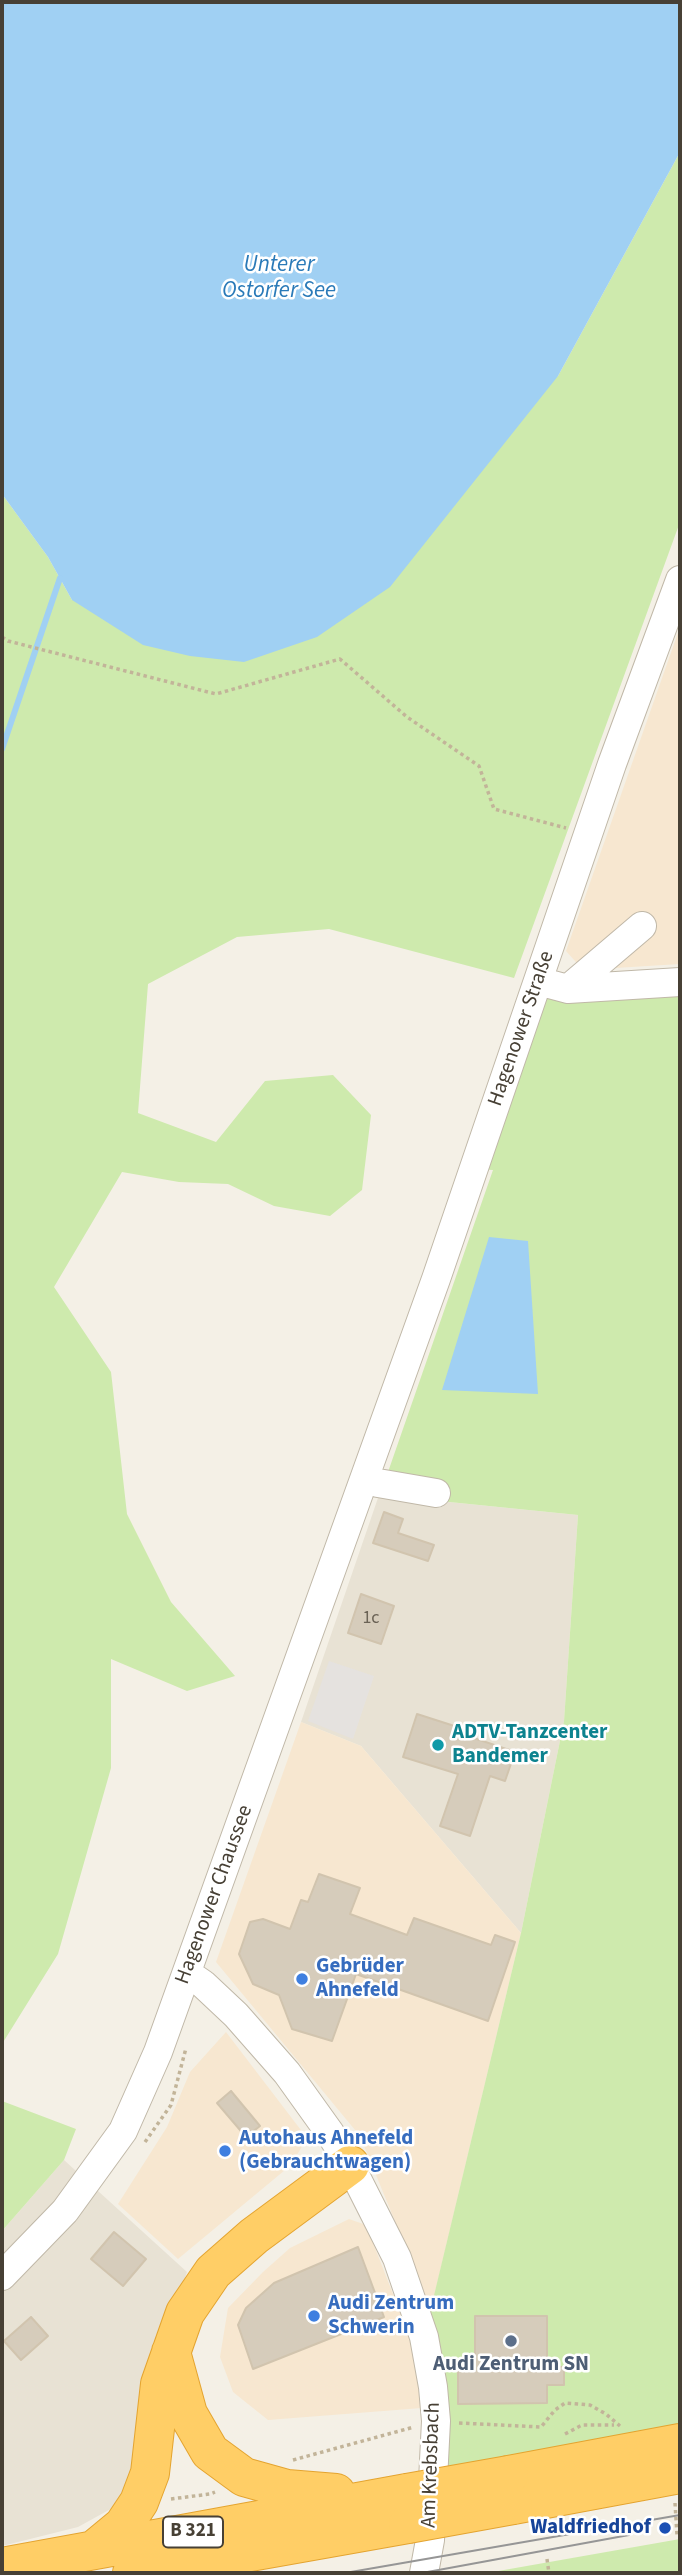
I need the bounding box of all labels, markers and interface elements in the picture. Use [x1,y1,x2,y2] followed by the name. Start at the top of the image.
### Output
[222,252,336,306] water label: Unterer Ostorfer See
[484,948,560,1110] street label: Hagenower Straße
[362,1608,380,1630] house number: 1c
[452,1720,607,1770] place label: ADTV-Tanzcenter Bandemer
[430,1737,446,1753] marker: ADTV-Tanzcenter Bandemer
[171,1802,259,1988] street label: Hagenower Chaussee
[316,1954,404,2004] place label: Gebrüder Ahnefeld
[294,1971,310,1987] marker: Gebrüder Ahnefeld
[239,2126,413,2176] place label: Autohaus Ahnefeld (Gebrauchtwagen)
[217,2143,233,2159] marker: Autohaus Ahnefeld (Gebrauchtwagen)
[328,2291,454,2341] place label: Audi Zentrum Schwerin
[306,2308,322,2324] marker: Audi Zentrum Schwerin
[503,2333,519,2349] marker: Audi Zentrum SN
[433,2352,589,2378] place label: Audi Zentrum SN
[417,2402,447,2528] street label: Am Krebsbach
[530,2515,651,2541] place label: Waldfriedhof
[163,2516,223,2548] road number: B 321
[657,2520,673,2536] marker: Waldfriedhof

